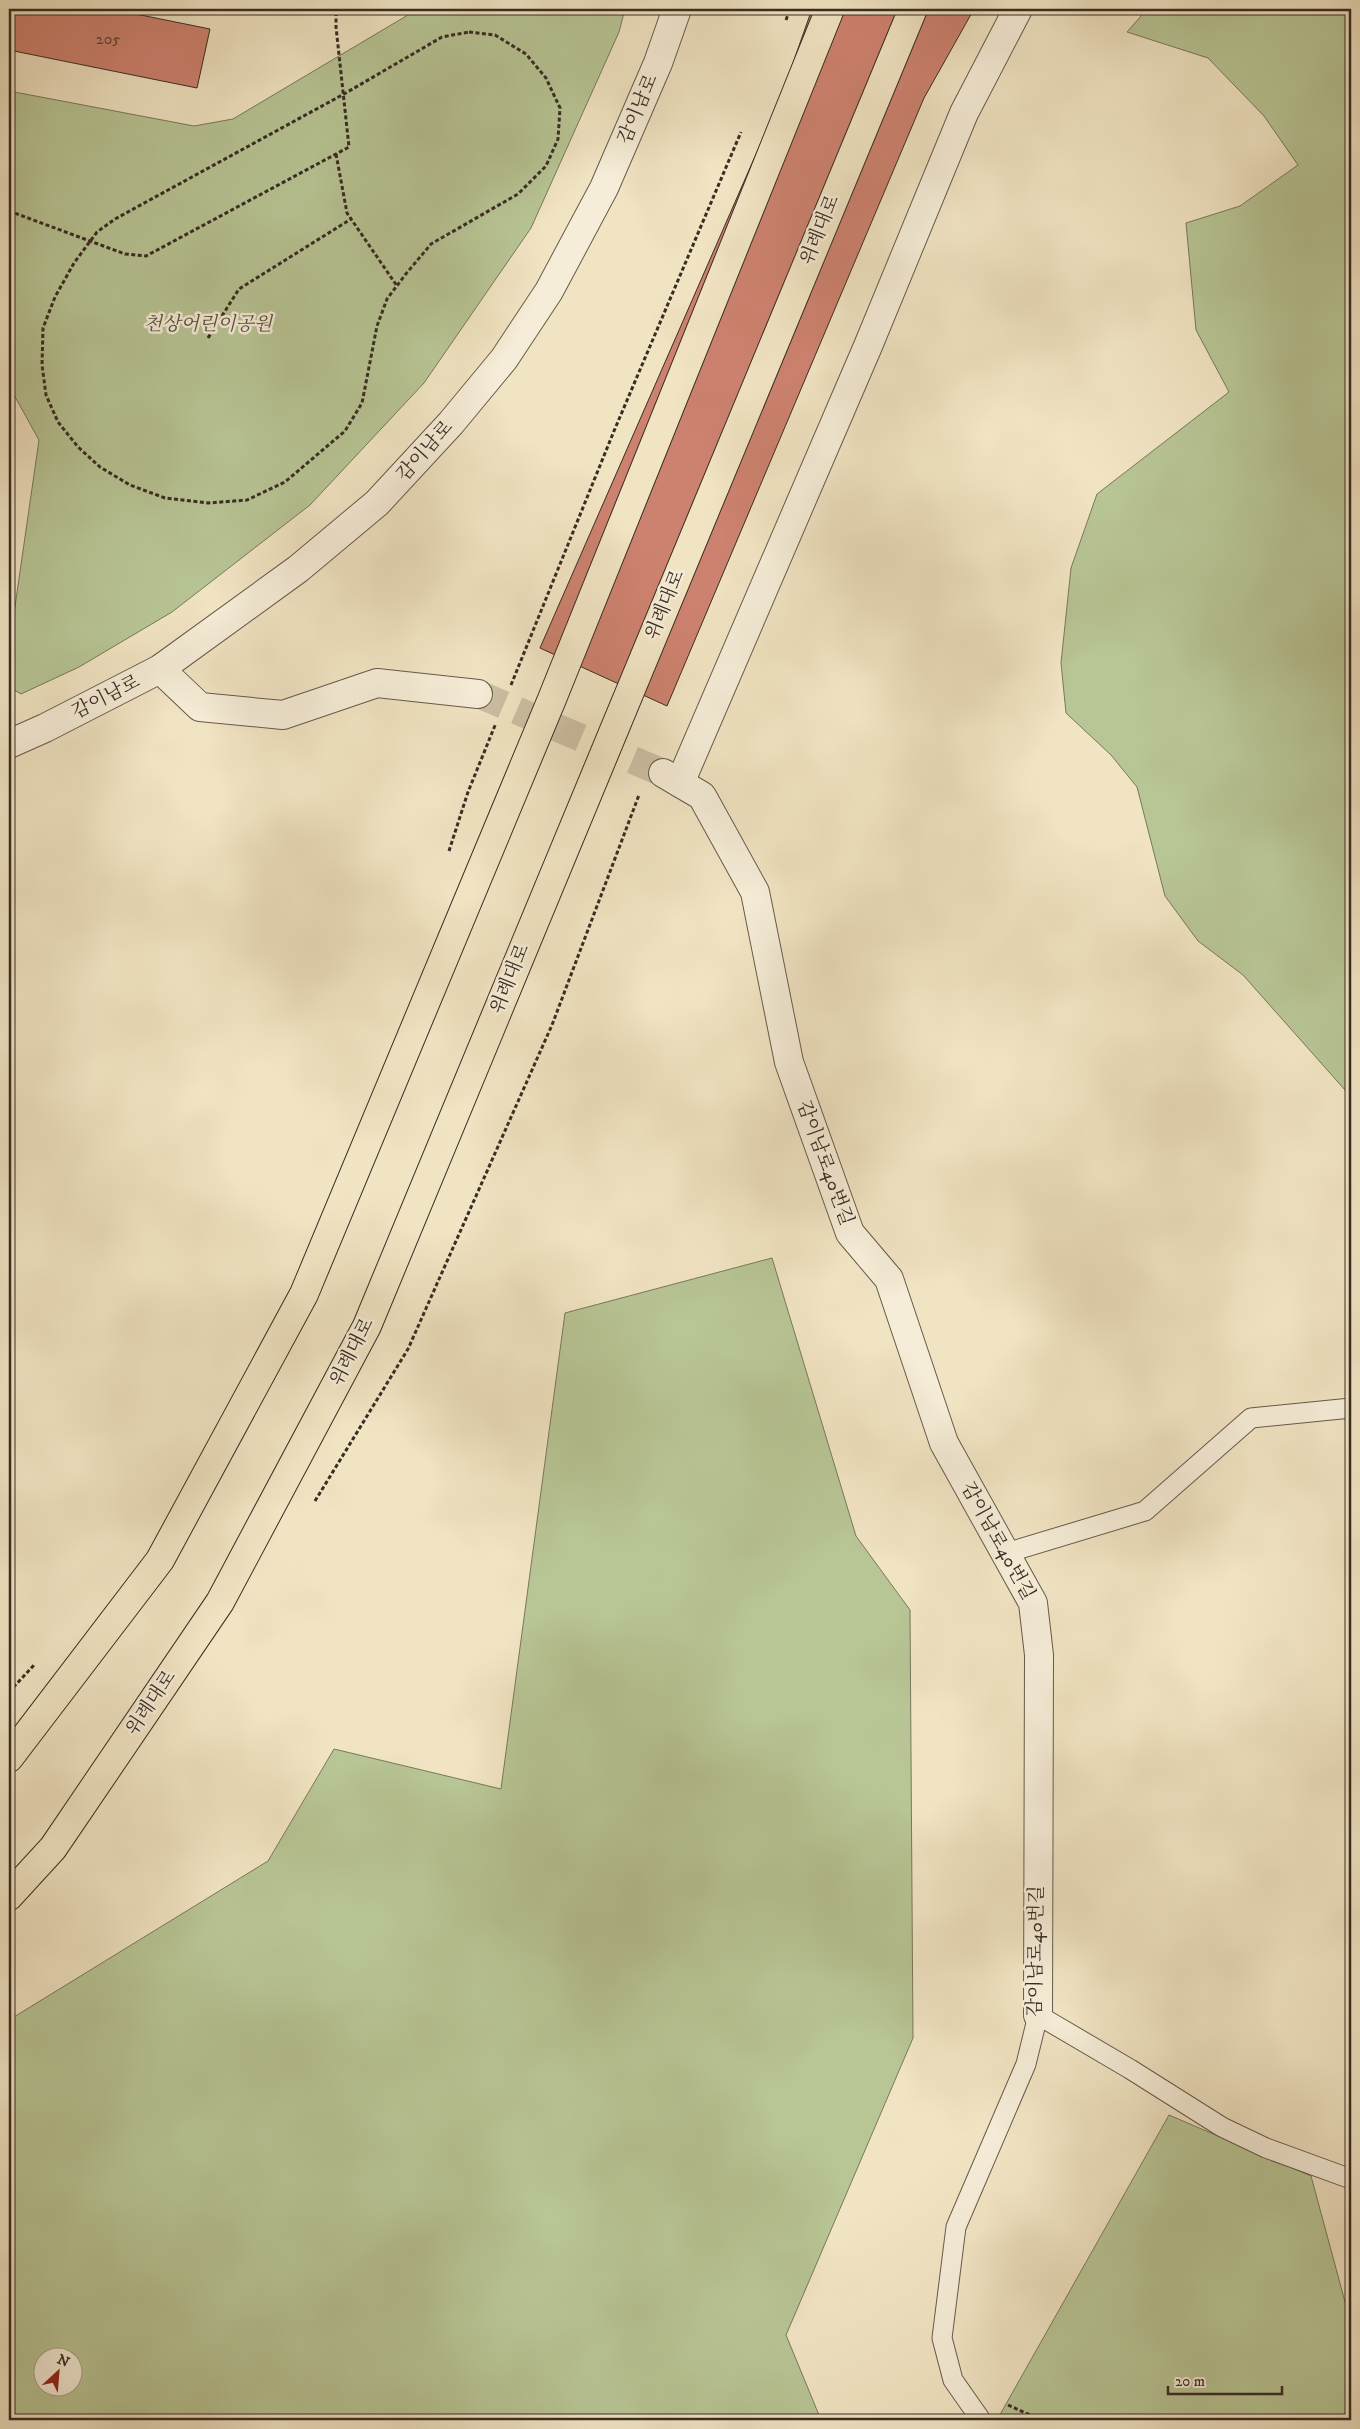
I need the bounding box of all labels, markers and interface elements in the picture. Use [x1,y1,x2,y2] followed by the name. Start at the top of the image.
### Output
[96,29,120,49] house number: 205
[613,71,663,147] street label: 감이남로
[796,192,844,268] street label: 위례대로
[144,313,274,336] park label: 천상어린이공원
[392,416,458,486] street label: 감이남로
[641,567,689,643] street label: 위례대로
[68,670,144,724] street label: 감이남로
[486,941,534,1017] street label: 위례대로
[792,1097,858,1229] street label: 감이남로40번길
[325,1314,379,1390] street label: 위례대로
[956,1478,1040,1604] street label: 감이남로40번길
[121,1666,181,1740] street label: 위례대로
[1023,1885,1049,2017] street label: 감이남로40번길
[32,2346,82,2396] north arrow
[54,2351,73,2372] text: N
[1168,2364,1281,2396] scale bar
[1175,2372,1205,2391] text: 20 m

